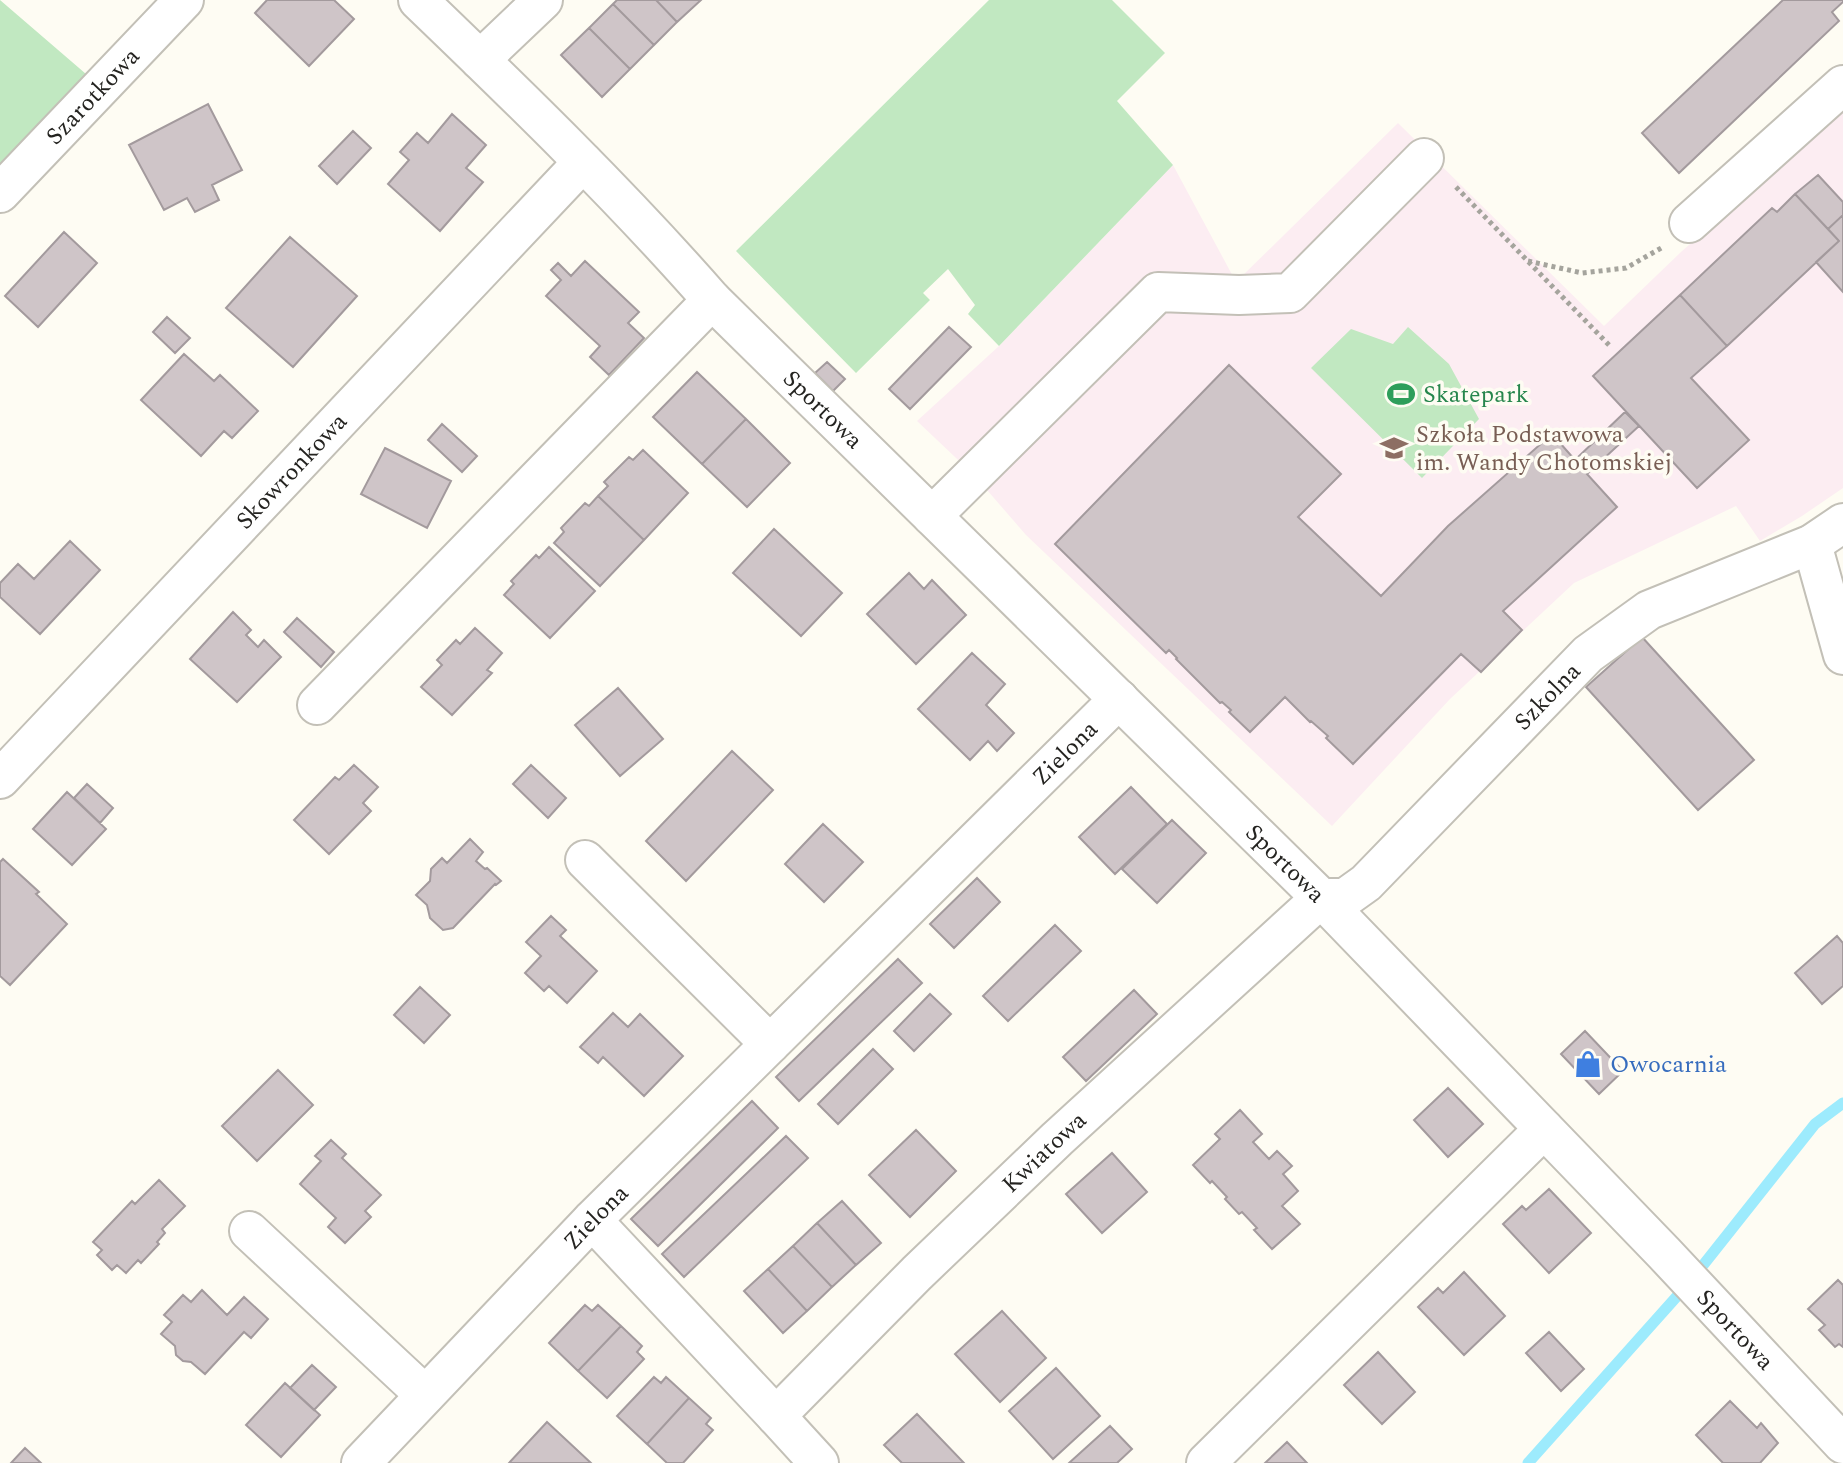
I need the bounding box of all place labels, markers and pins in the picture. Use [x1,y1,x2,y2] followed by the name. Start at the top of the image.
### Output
[1423,377,1529,413] place label: Skatepark
[1386,379,1416,409] sports icon: Skatepark
[1416,417,1672,481] place label: Szkoła Podstawowa im. Wandy Chotomskiej
[1379,433,1409,463] school or university icon: Szkoła Podstawowa im. Wandy Chotomskiej
[1610,1047,1727,1083] place label: Owocarnia
[1573,1049,1603,1079] shop icon: Owocarnia

